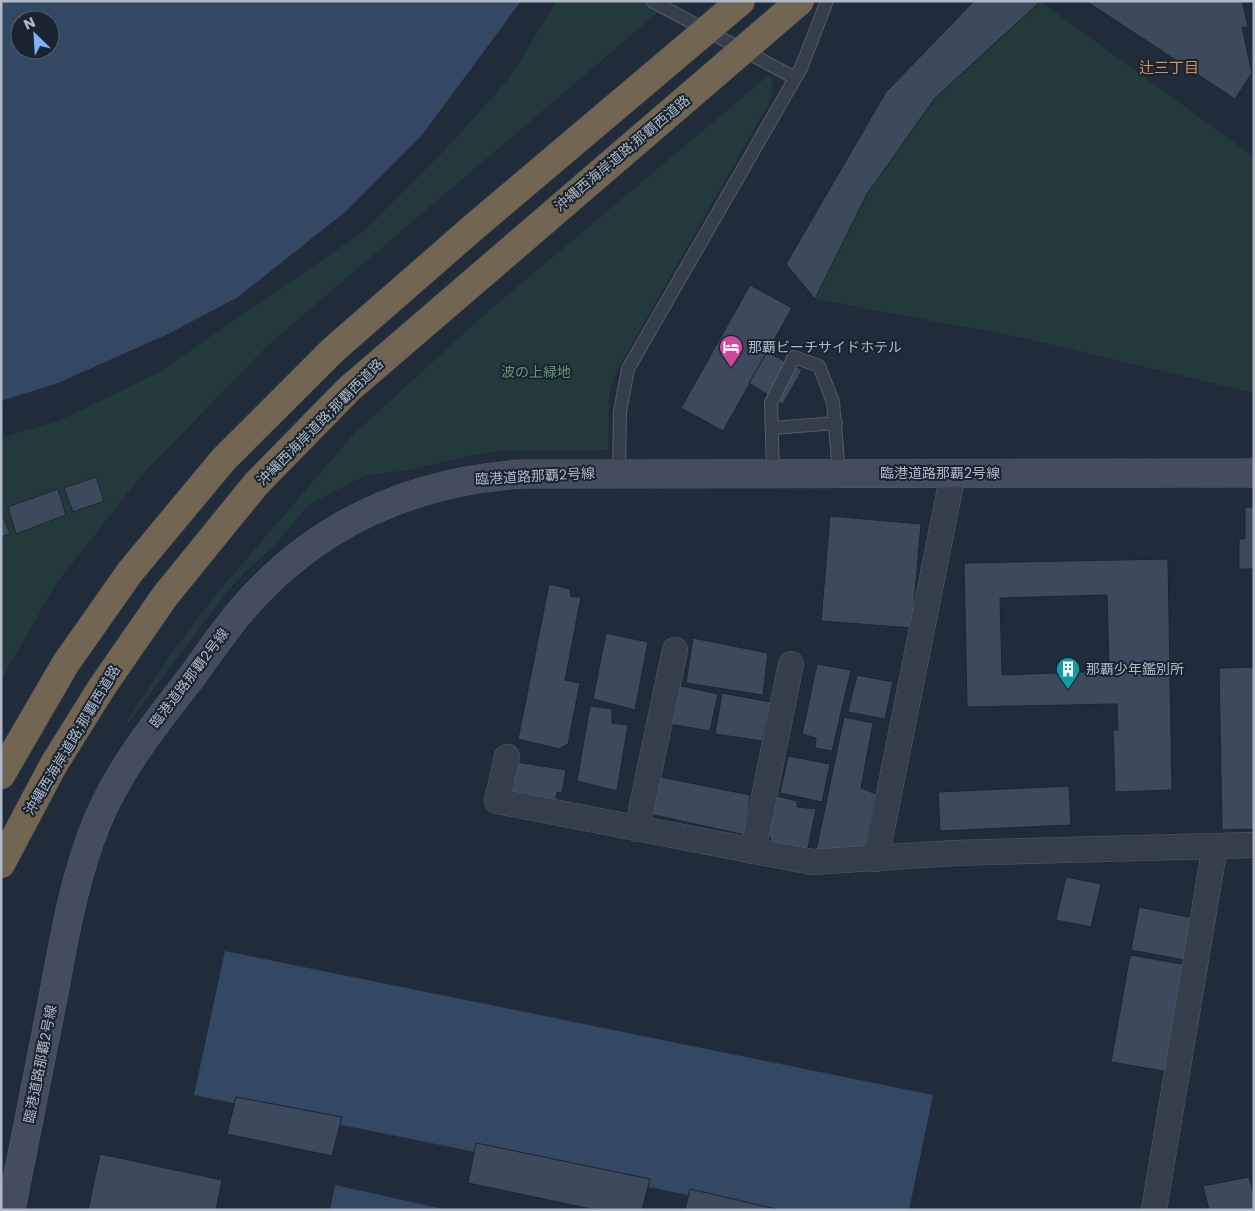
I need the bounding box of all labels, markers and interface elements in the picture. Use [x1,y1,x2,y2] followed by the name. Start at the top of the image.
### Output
[10,10,60,60] north arrow
[21,12,39,35] text: N
[1139,57,1199,78] district label: 辻三丁目
[550,90,694,216] street label: 沖縄西海岸道路;那覇西道路
[718,334,744,368] hotel icon: 那覇ビーチサイドホテル
[748,337,902,357] place label: 那覇ビーチサイドホテル
[252,354,388,490] street label: 沖縄西海岸道路;那覇西道路
[501,362,571,382] park label: 波の上緑地
[475,463,595,489] street label: 臨港道路那覇2号線
[880,463,1000,483] street label: 臨港道路那覇2号線
[145,624,233,732] street label: 臨港道路那覇2号線
[1055,656,1081,690] building icon: 那覇少年鑑別所
[1086,659,1184,679] place label: 那覇少年鑑別所
[19,661,125,819] street label: 沖縄西海岸道路;那覇西道路
[19,1003,61,1125] street label: 臨港道路那覇2号線

